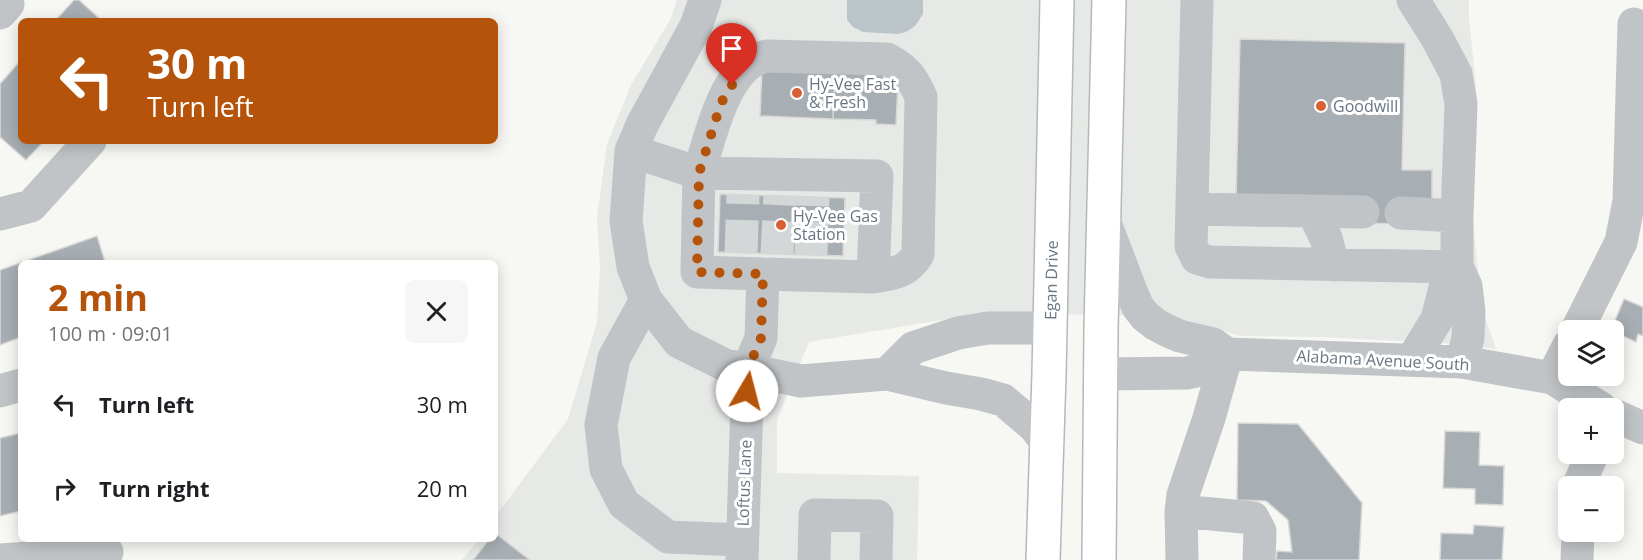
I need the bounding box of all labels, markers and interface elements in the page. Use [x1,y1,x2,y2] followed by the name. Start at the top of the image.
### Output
[706,23,757,85] pin
[715,32,748,65] icon: arrive
[147,34,247,91] text: 30 m
[48,42,126,120] icon: left
[809,73,896,113] place label: Hy-Vee Fast & Fresh
[790,86,804,100] marker: Hy-Vee Fast & Fresh
[147,88,254,125] text: Turn left
[1333,95,1398,117] place label: Goodwill
[1314,99,1328,113] marker: Goodwill
[793,205,878,245] place label: Hy-Vee Gas Station
[774,218,788,232] marker: Hy-Vee Gas Station
[1039,240,1063,320] street label: Egan Drive
[48,273,148,322] text: 2 min
[405,280,468,343] button: close
[48,320,173,347] text: 100 m · 09:01
[1558,320,1624,542] map controls
[1558,320,1624,386] button: layers
[1296,344,1470,376] street label: Alabama Avenue South
[715,359,779,423] position arrow
[48,388,81,421] icon: left
[99,389,194,419] text: Turn left
[417,389,468,419] text: 30 m
[1558,398,1624,464] button: +
[731,439,757,527] street label: Loftus Lane
[48,472,81,505] icon: right
[99,473,210,503] text: Turn right
[417,473,468,503] text: 20 m
[1558,476,1624,542] button: −

